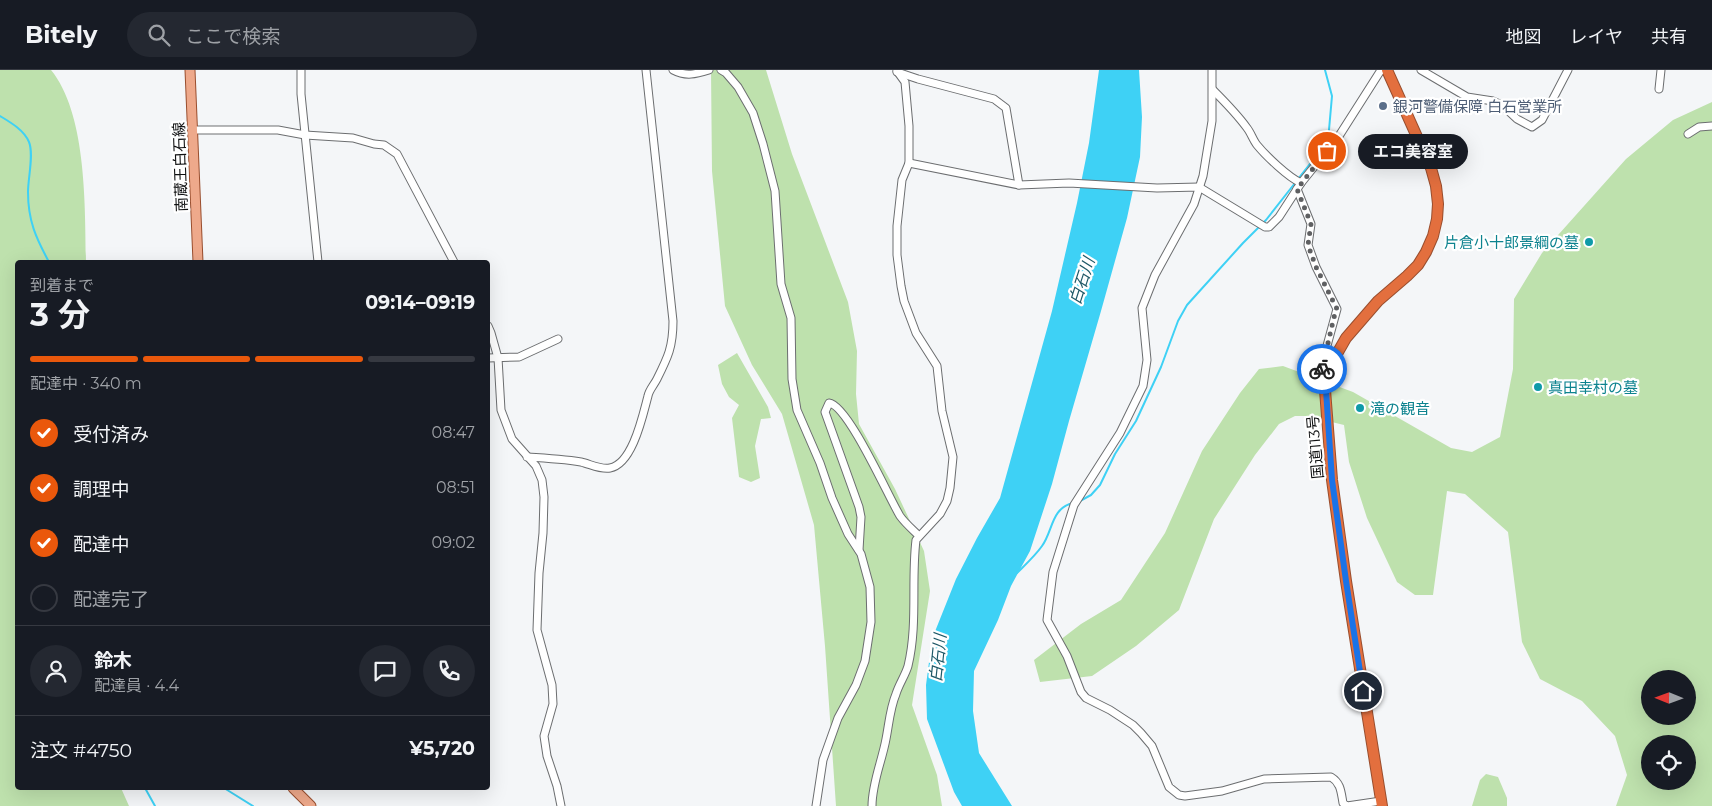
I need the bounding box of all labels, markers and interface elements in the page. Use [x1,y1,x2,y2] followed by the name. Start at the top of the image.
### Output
[127,12,477,57] search box
[25,20,97,49] text: Bitely
[145,21,173,49] icon: search
[185,25,280,48] text: ここで検索
[1506,26,1542,48] text: 地図
[1570,26,1623,48] text: レイヤ
[1651,26,1687,48] text: 共有
[1393,97,1562,116] place label: 銀河警備保障 白石営業所
[1377,100,1389,112] marker: 銀河警備保障 白石営業所
[169,122,191,212] street label: 南蔵王白石線
[1306,130,1348,172] pin
[1357,134,1467,168] callout: エコ美容室
[1313,137,1341,165] icon: bag
[1373,142,1453,161] text: エコ美容室
[1444,233,1579,252] place label: 片倉小十郎景綱の墓
[1583,236,1595,248] marker: 片倉小十郎景綱の墓
[1066,253,1099,307] water label: 白石川
[30,276,94,295] text: 到着まで
[365,291,475,314] text: 09:14–09:19
[30,295,90,334] text: 3 分
[1297,344,1347,394] courier
[1308,355,1336,383] icon: bike
[30,374,142,393] text: 配達中 · 340 m
[1548,378,1638,397] place label: 真田幸村の墓
[1532,381,1544,393] marker: 真田幸村の墓
[1370,399,1430,418] place label: 滝の観音
[1354,402,1366,414] marker: 滝の観音
[1303,414,1327,480] street label: 国道113号
[30,419,58,447] icon: check
[73,423,149,446] text: 受付済み
[432,423,475,442] text: 08:47
[30,474,58,502] icon: check
[73,478,130,501] text: 調理中
[436,478,475,497] text: 08:51
[30,529,58,557] icon: check
[73,533,130,556] text: 配達中
[432,533,475,552] text: 09:02
[73,588,149,611] text: 配達完了
[926,631,950,683] water label: 白石川
[30,645,82,697] button: person
[359,645,411,697] button: chat
[423,645,475,697] button: phone
[94,649,132,672] text: 鈴木
[1342,670,1384,712] pin
[1641,670,1696,725] north arrow
[1641,670,1696,790] map controls
[94,676,179,695] text: 配達員 · 4.4
[1349,677,1377,705] icon: home
[1641,735,1696,790] button: locate
[409,737,475,760] text: ¥5,720
[30,739,132,762] text: 注文 #4750

